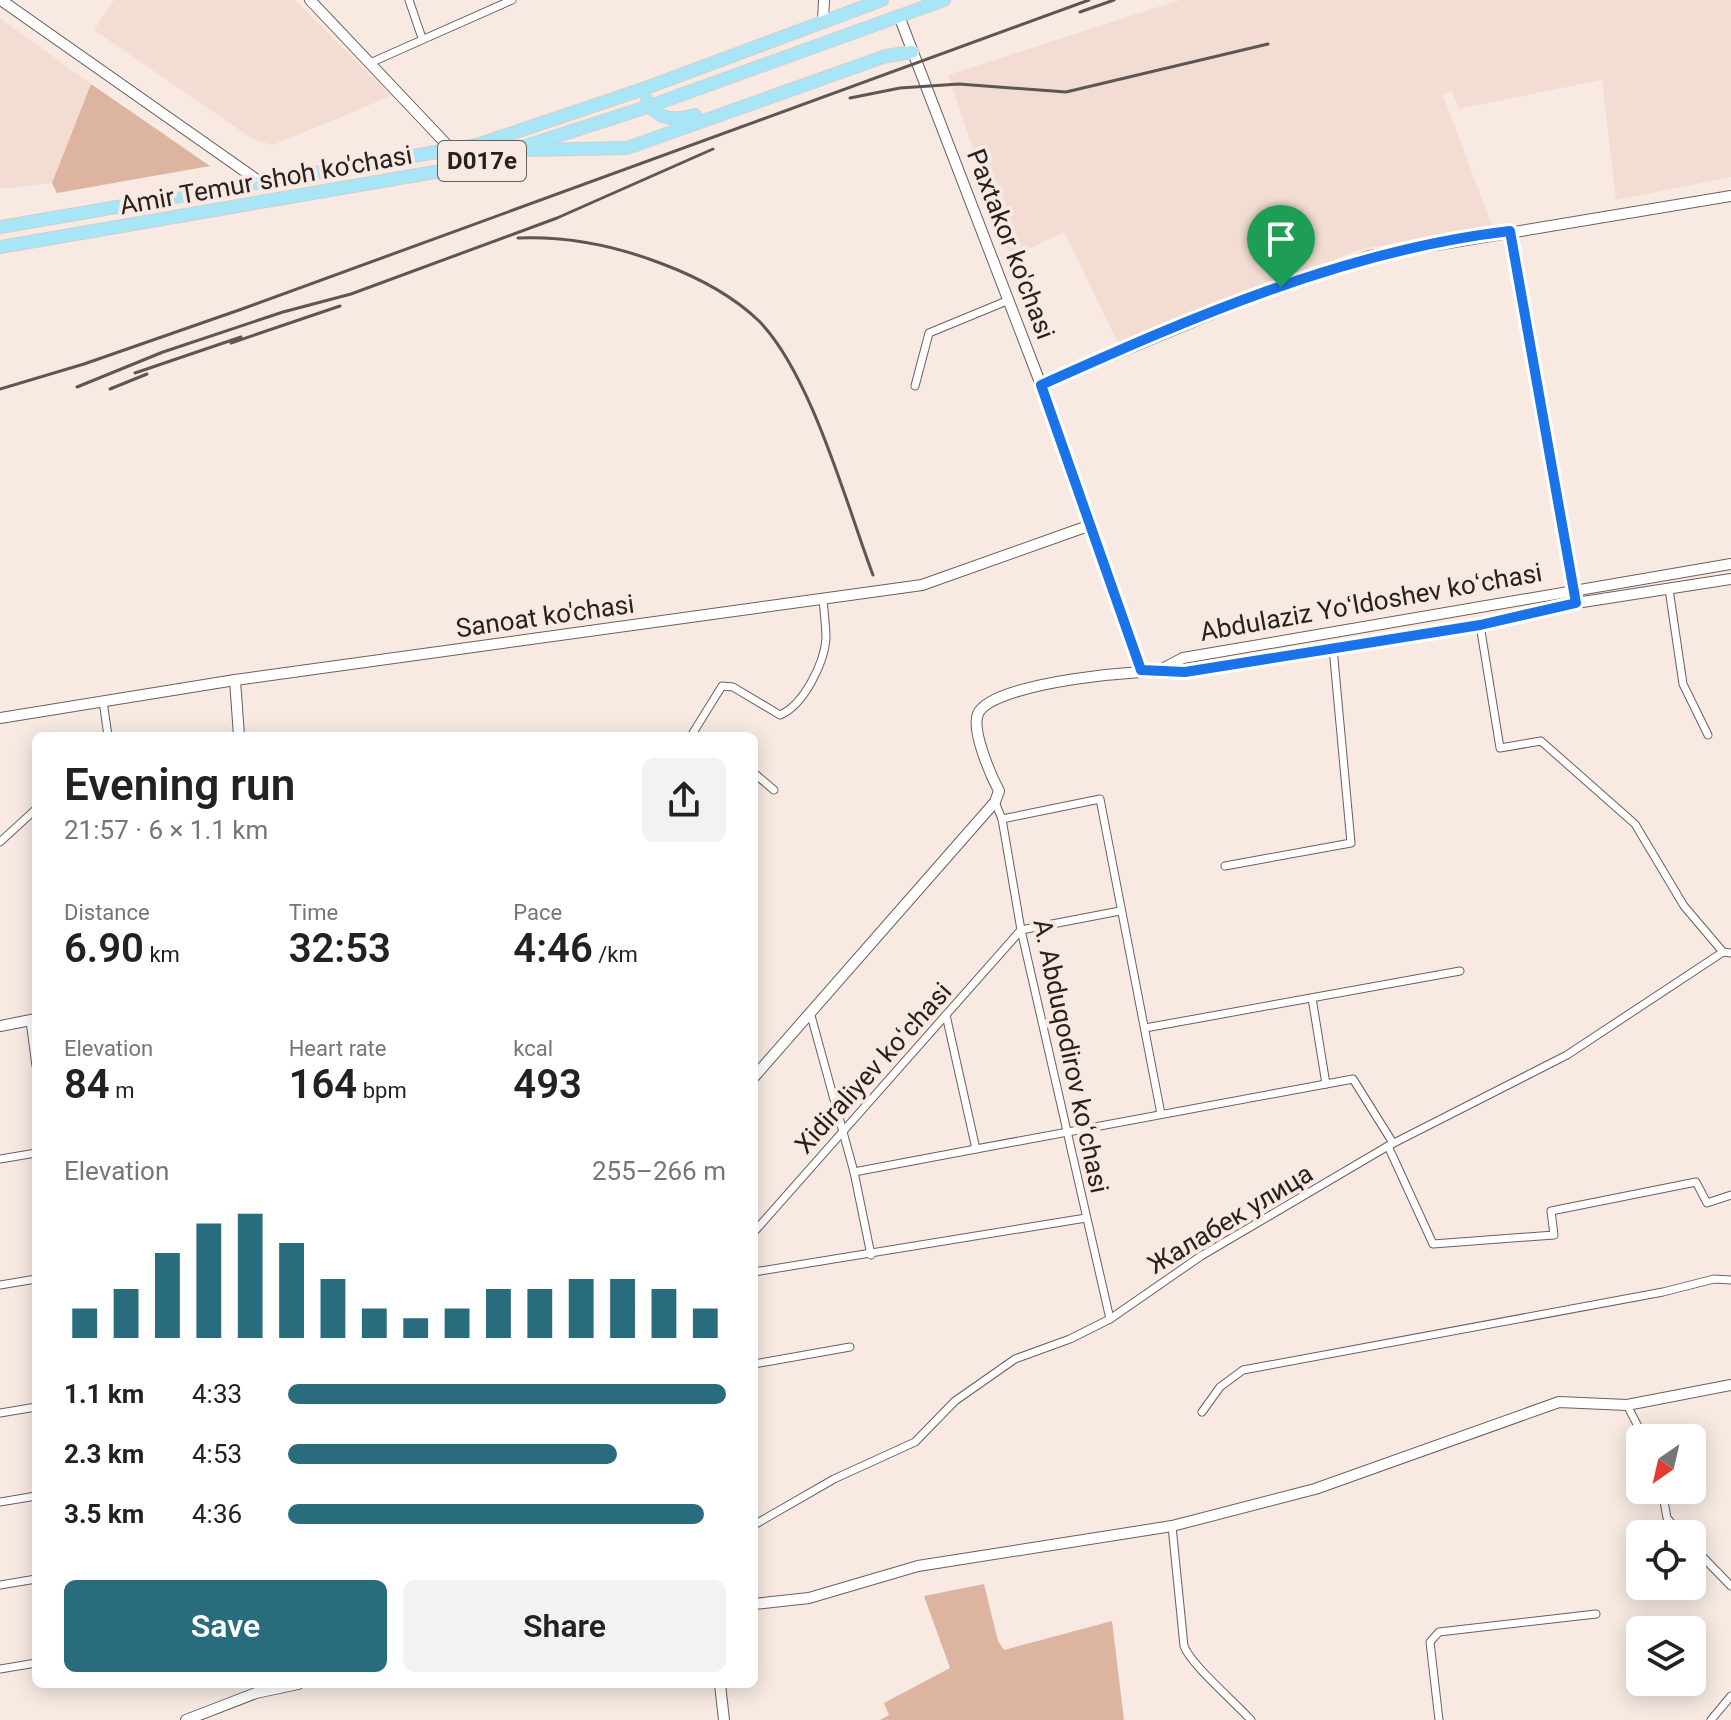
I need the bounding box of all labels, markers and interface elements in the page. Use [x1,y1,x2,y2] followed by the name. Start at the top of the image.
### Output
[117,139,415,221] street label: Amir Temur shoh ko'chasi
[438,141,526,181] road number: D017e
[961,145,1061,343] street label: Paxtakor ko'chasi
[1247,205,1315,287] pin
[1259,217,1303,261] icon: arrive
[1198,557,1544,647] street label: Abdulaziz Yoʻldoshev koʻchasi
[454,589,636,643] street label: Sanoat ko'chasi
[642,758,726,842] button: share
[64,759,295,811] text: Evening run
[64,815,268,845] text: 21:57 · 6 × 1.1 km
[64,900,150,925] text: Distance
[289,900,338,925] text: Time
[513,900,562,925] text: Pace
[1027,916,1115,1196] street label: A. Abduqodirov koʻchasi
[64,925,144,972] text: 6.90
[289,925,391,972] text: 32:53
[513,925,593,972] text: 4:46
[144,942,180,967] text: km
[593,942,638,967] text: /km
[789,977,957,1159] street label: Xidiraliyev koʻchasi
[64,1036,153,1061] text: Elevation
[289,1036,387,1061] text: Heart rate
[513,1036,553,1061] text: kcal
[64,1061,110,1108] text: 84
[289,1061,357,1108] text: 164
[513,1061,582,1108] text: 493
[110,1078,134,1103] text: m
[357,1078,407,1103] text: bpm
[64,1156,169,1186] text: Elevation
[592,1156,726,1186] text: 255–266 m
[1142,1158,1318,1280] street label: Жалабек улица
[64,1379,144,1409] text: 1.1 km
[192,1379,242,1409] text: 4:33
[1626,1424,1706,1504] north arrow
[1626,1424,1706,1696] map controls
[64,1439,144,1469] text: 2.3 km
[192,1439,242,1469] text: 4:53
[64,1499,144,1529] text: 3.5 km
[192,1499,242,1529] text: 4:36
[1626,1520,1706,1600] button: locate
[64,1580,387,1672] button: Save
[403,1580,726,1672] button: Share
[1626,1616,1706,1696] button: layers

